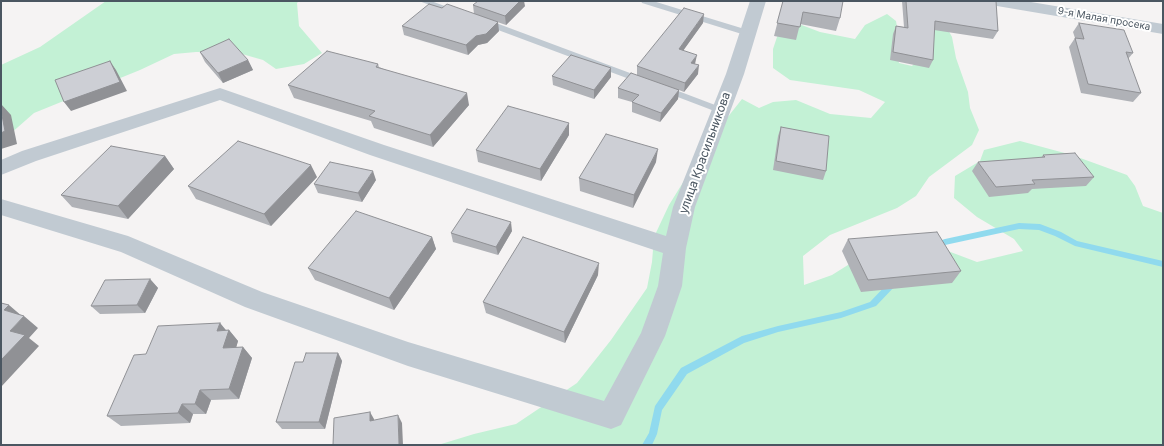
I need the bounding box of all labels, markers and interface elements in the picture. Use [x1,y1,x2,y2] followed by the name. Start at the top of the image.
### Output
[1057,5,1151,33] street label: 9-я Малая просека
[676,90,734,216] street label: улица Красильникова

